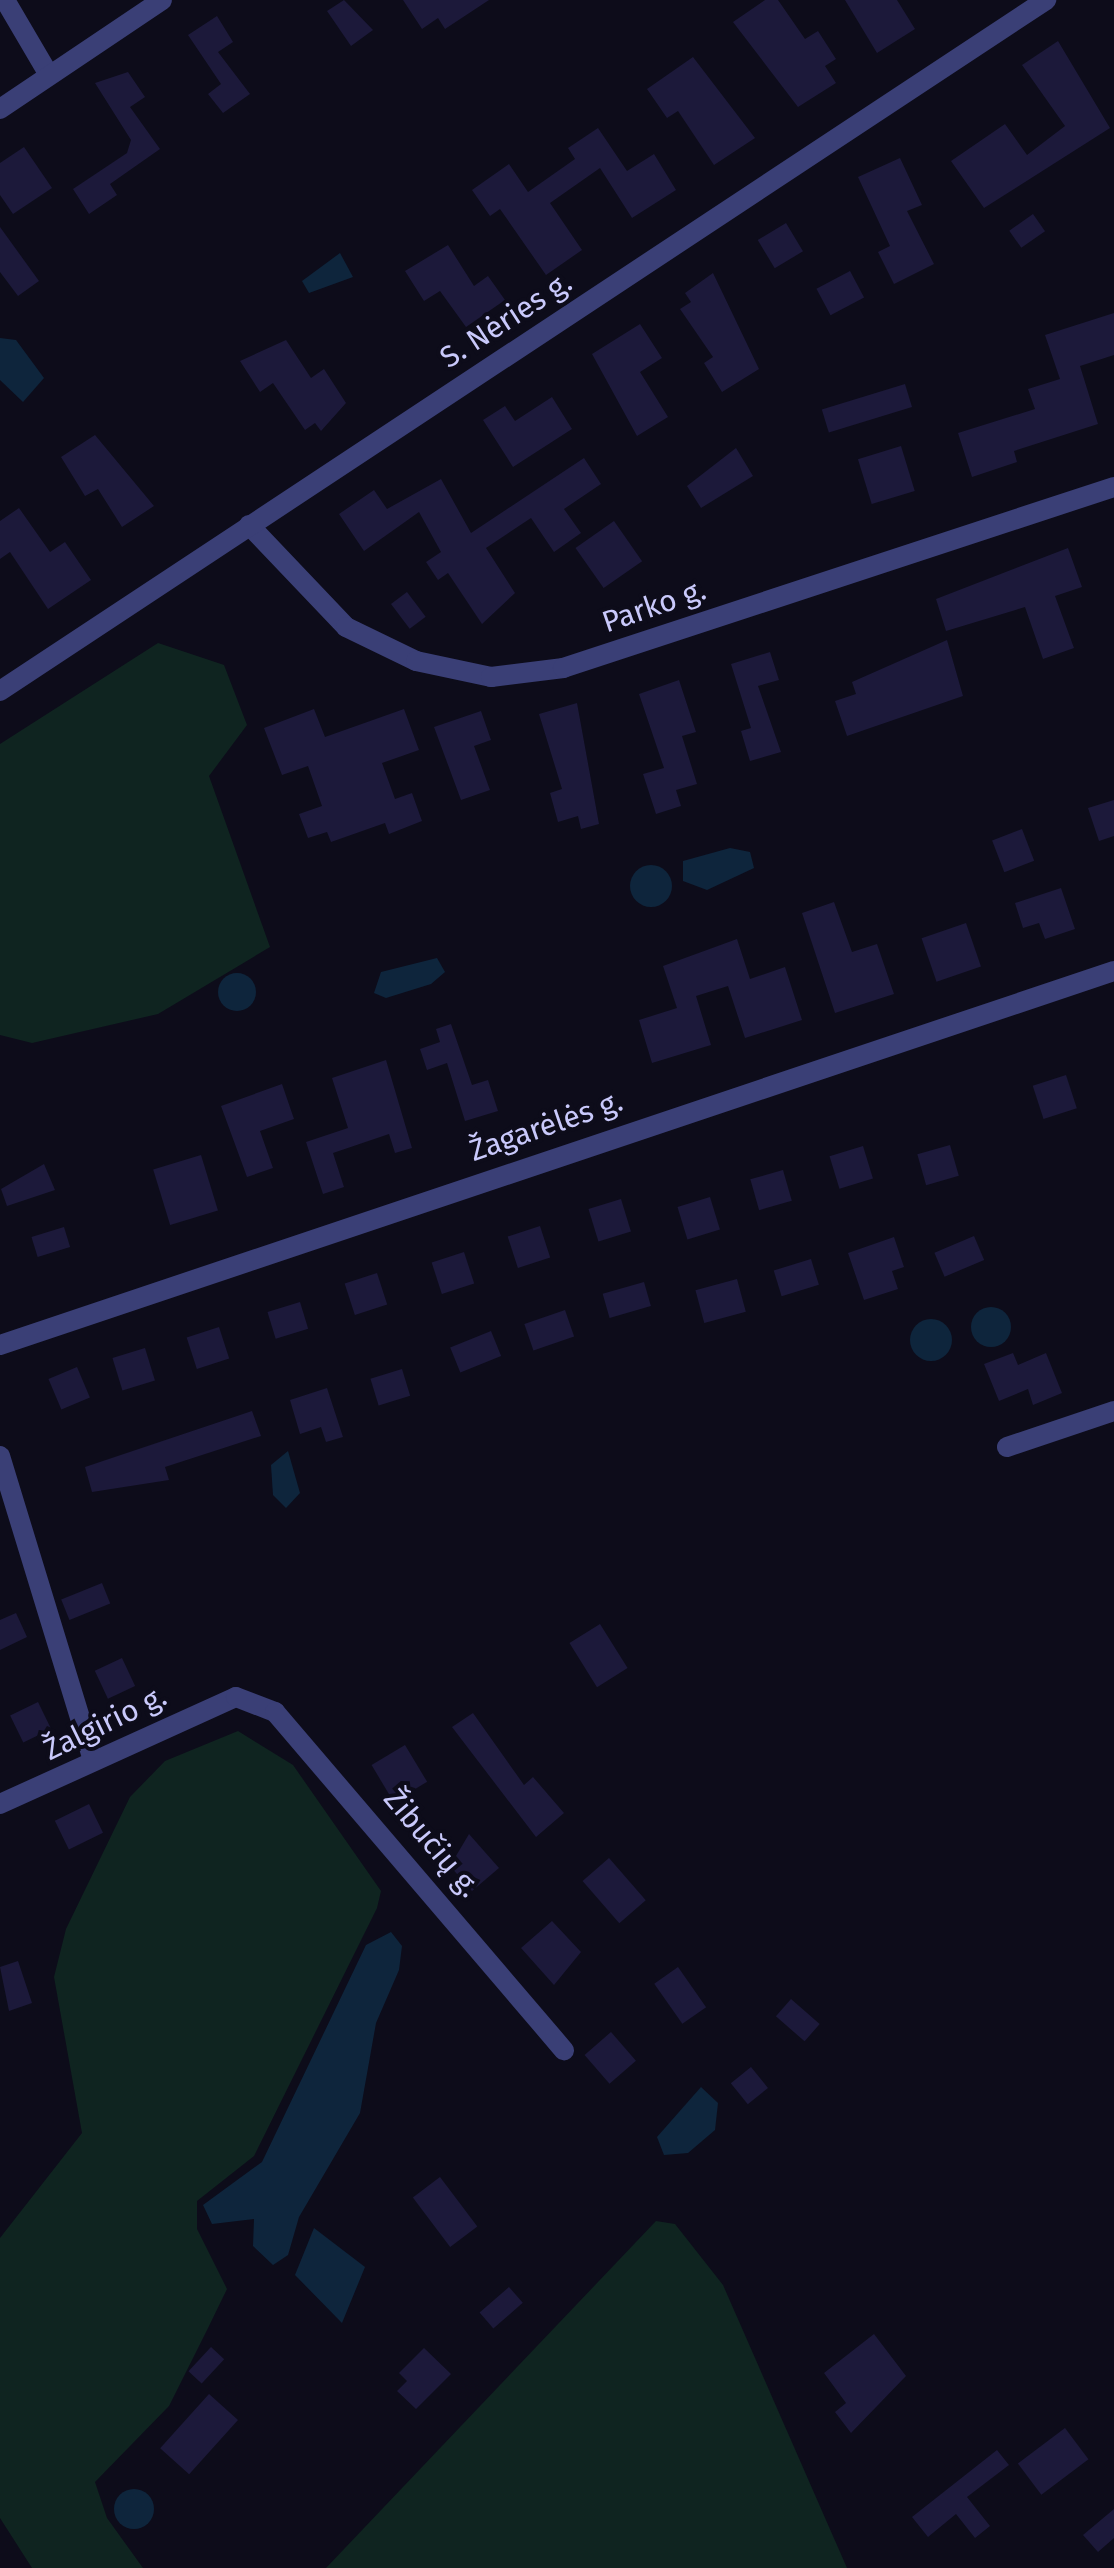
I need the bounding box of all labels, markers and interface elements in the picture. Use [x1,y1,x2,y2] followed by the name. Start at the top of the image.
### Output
[434,264,578,376] street label: S. Nėries g.
[598,572,710,640] street label: Parko g.
[465,1083,627,1169] street label: Žagarėlės g.
[38,1678,172,1768] street label: Žalgirio g.
[376,1781,488,1905] street label: Žibučių g.

